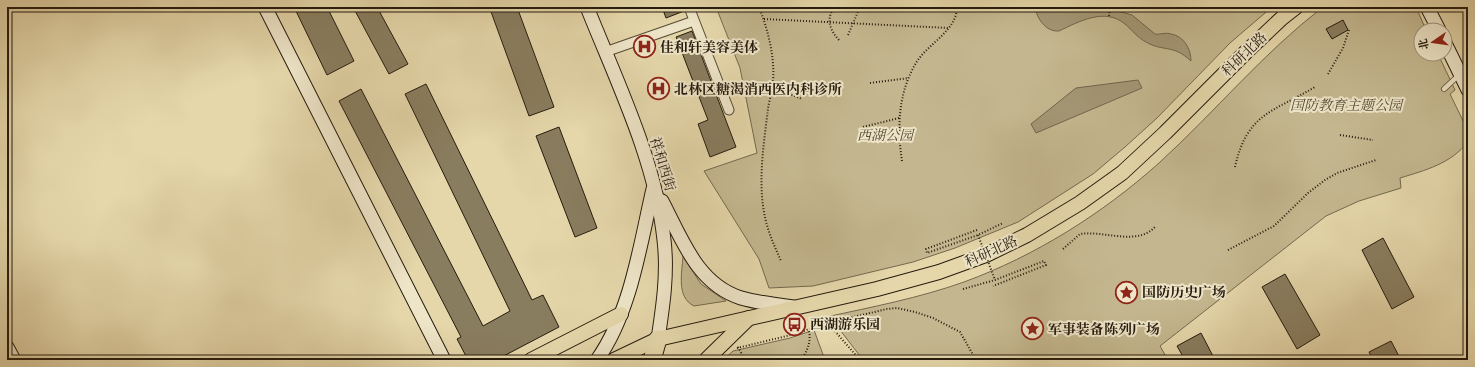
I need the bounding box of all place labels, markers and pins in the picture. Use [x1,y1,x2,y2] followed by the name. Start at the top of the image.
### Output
[631,34,657,60] hospital icon: 佳和轩美容美体
[660,39,758,56] place label: 佳和轩美容美体
[645,76,671,102] hospital icon: 北林区糖渴消西医内科诊所
[674,81,842,98] place label: 北林区糖渴消西医内科诊所
[1113,279,1139,305] place icon: 国防历史广场
[1142,284,1226,301] place label: 国防历史广场
[781,311,807,337] bus stop icon: 西湖游乐园
[810,316,880,333] place label: 西湖游乐园
[1019,316,1045,342] place icon: 军事装备陈列广场
[1048,321,1160,338] place label: 军事装备陈列广场

